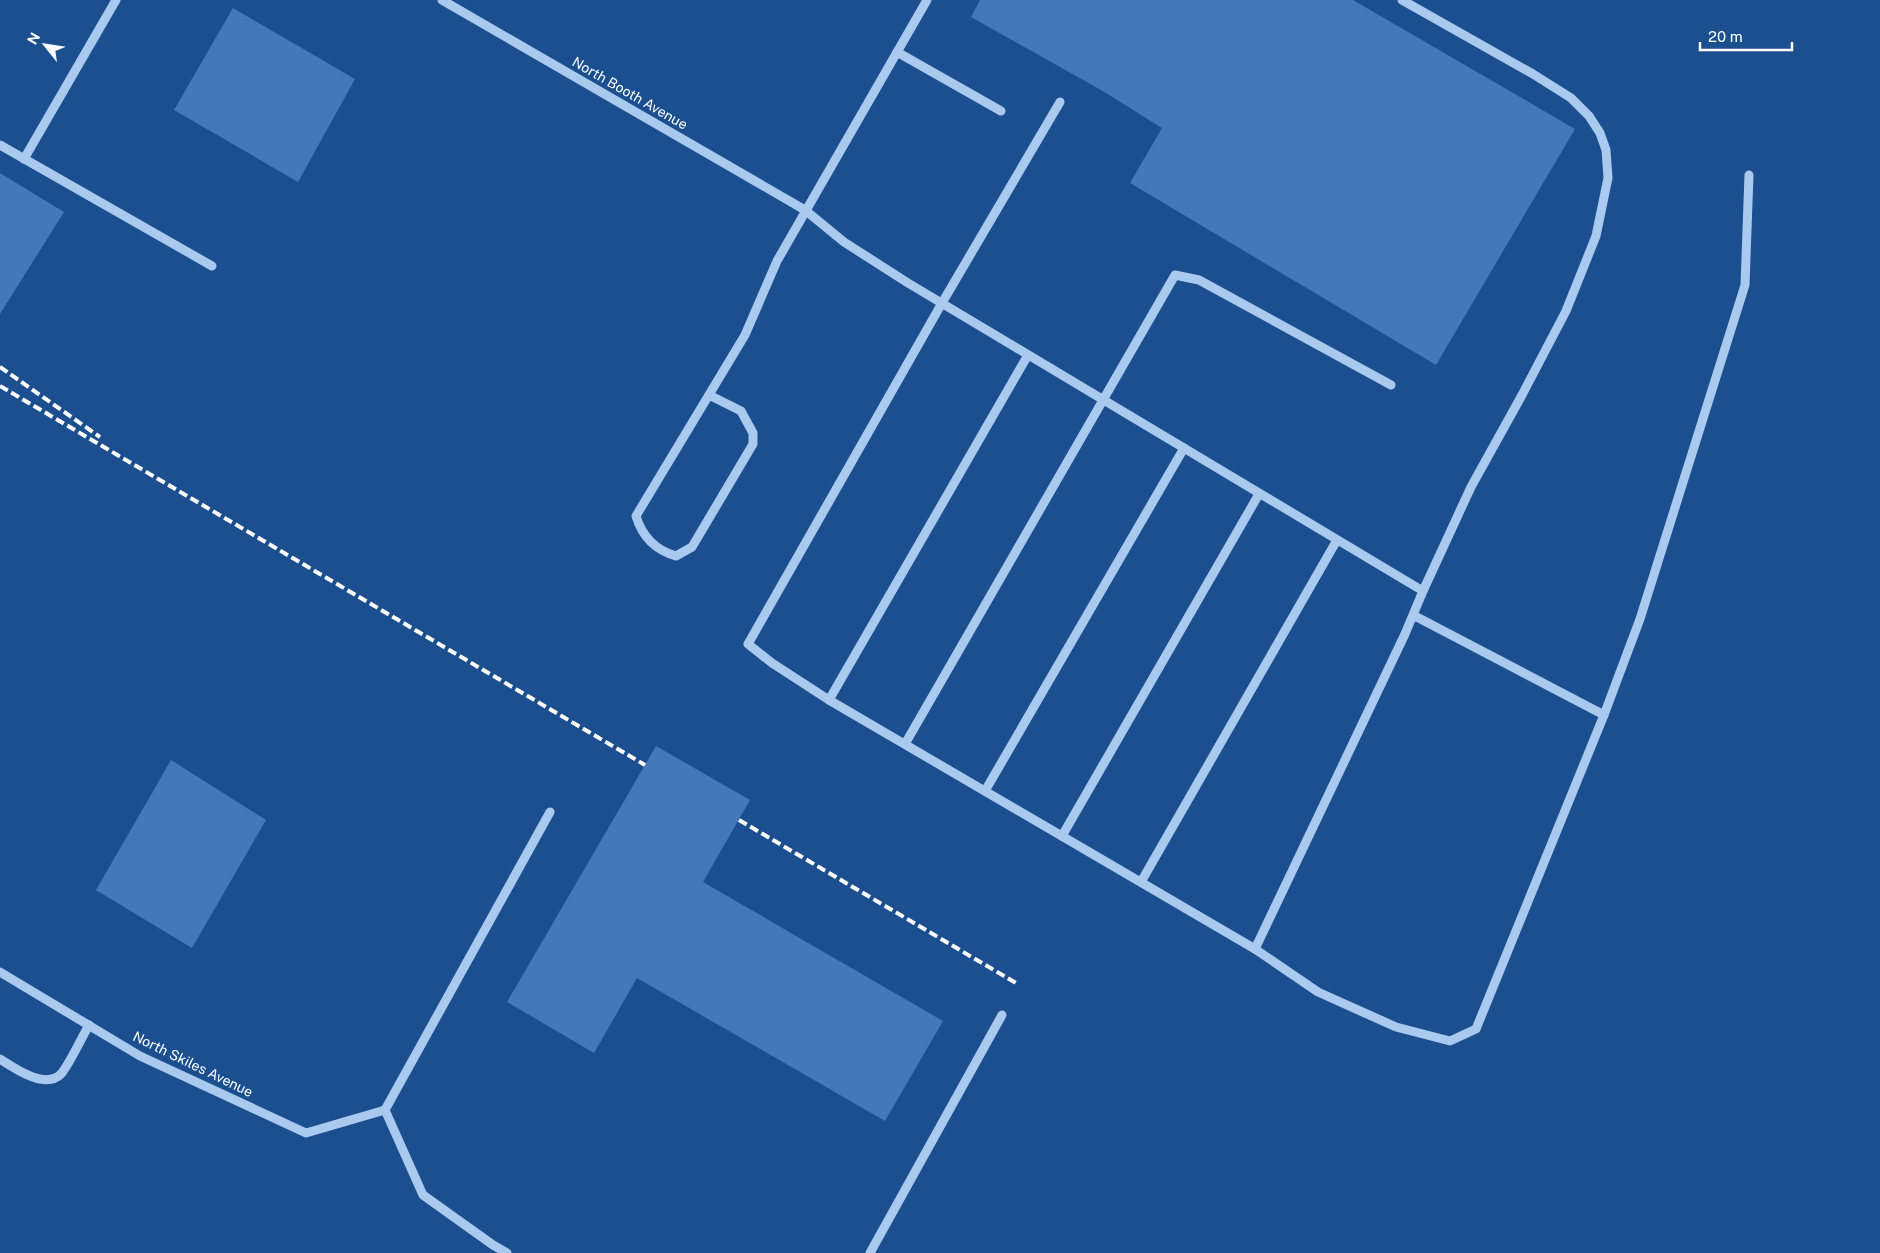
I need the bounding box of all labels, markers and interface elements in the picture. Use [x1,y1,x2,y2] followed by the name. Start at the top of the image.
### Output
[20,20,70,70] north arrow
[1700,20,1792,52] scale bar
[1708,28,1743,45] text: 20 m
[24,30,43,47] text: N
[569,53,691,133] street label: North Booth Avenue
[130,1028,256,1100] street label: North Skiles Avenue

